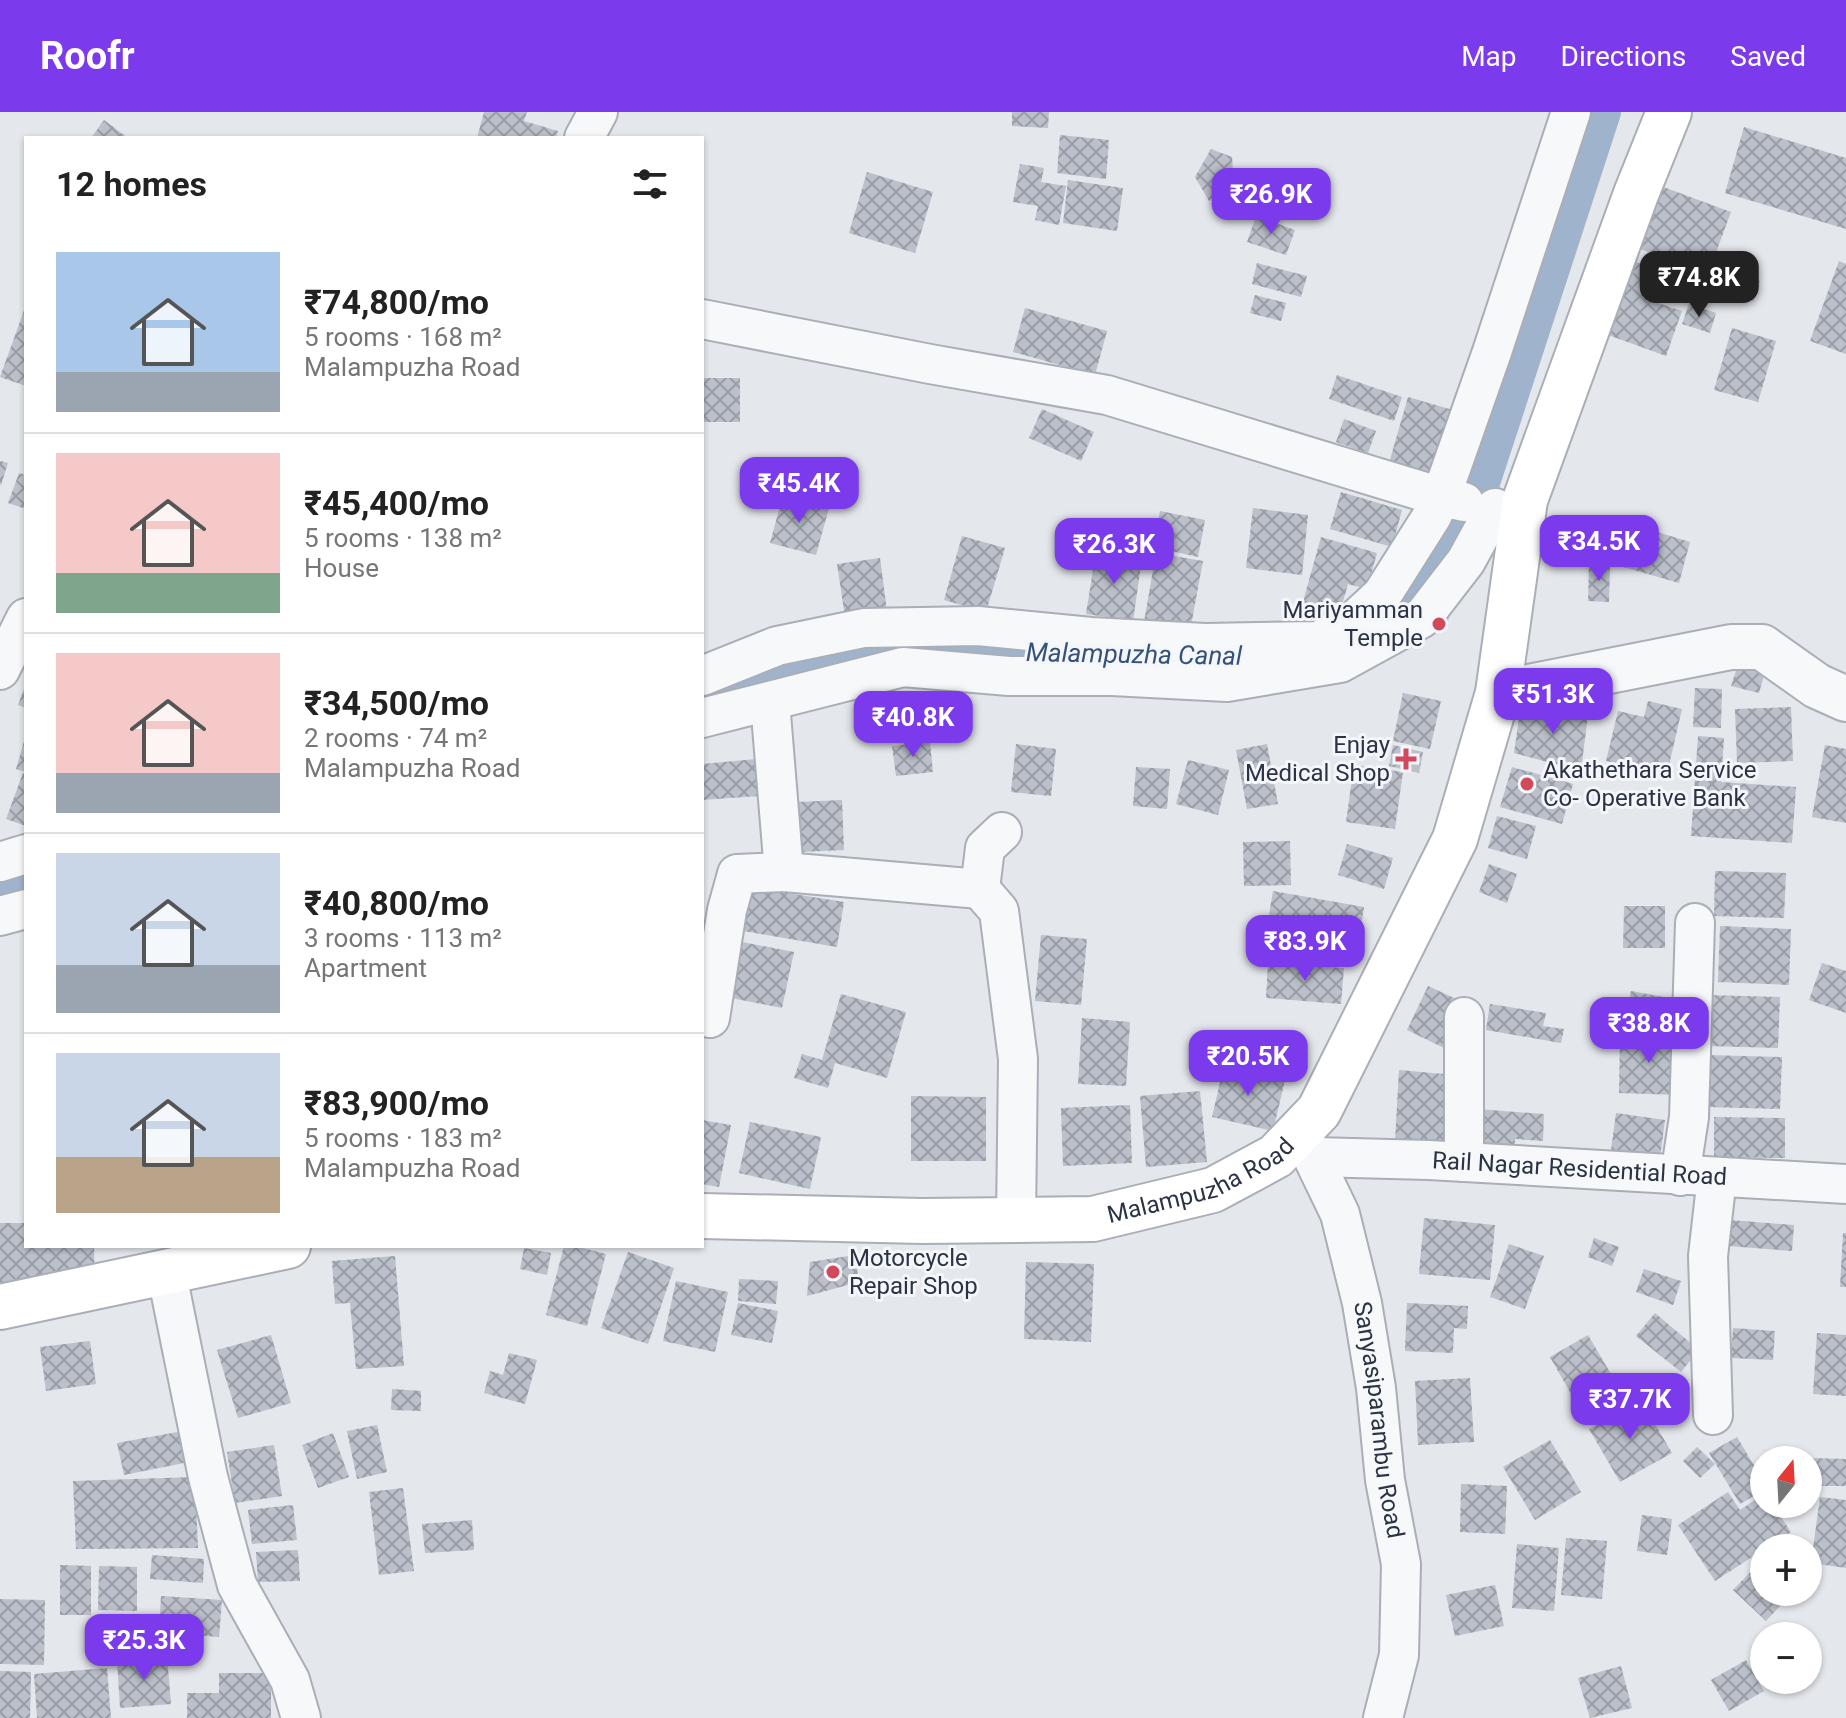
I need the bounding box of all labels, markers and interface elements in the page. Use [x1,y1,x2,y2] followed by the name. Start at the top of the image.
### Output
[40,34,135,78] text: Roofr
[1461,40,1517,73] text: Map
[1561,40,1686,73] text: Directions
[1730,40,1806,73] text: Saved
[628,162,672,206] icon: filters
[56,164,207,204] text: 12 homes
[1206,168,1336,236] pin: ₹26.9K
[1230,179,1312,209] text: ₹26.9K
[1634,251,1764,319] pin: ₹74.8K
[1658,262,1740,292] text: ₹74.8K
[304,282,489,322] text: ₹74,800/mo
[120,284,216,380] icon: home
[304,322,502,352] text: 5 rooms · 168 m²
[304,352,521,382] text: Malampuzha Road
[734,457,864,525] pin: ₹45.4K
[758,468,840,498] text: ₹45.4K
[304,483,489,523] text: ₹45,400/mo
[120,485,216,581] icon: home
[1534,515,1664,583] pin: ₹34.5K
[1049,518,1179,586] pin: ₹26.3K
[304,523,502,553] text: 5 rooms · 138 m²
[1558,526,1640,556] text: ₹34.5K
[1073,529,1155,559] text: ₹26.3K
[304,553,379,583] text: House
[1282,596,1423,652] place label: Mariyamman Temple
[1430,615,1448,633] marker: Mariyamman Temple
[1026,637,1243,671] water label: Malampuzha Canal
[1488,668,1618,736] pin: ₹51.3K
[1512,679,1594,709] text: ₹51.3K
[304,683,489,723] text: ₹34,500/mo
[120,685,216,781] icon: home
[848,691,978,759] pin: ₹40.8K
[872,702,954,732] text: ₹40.8K
[304,723,487,753] text: 2 rooms · 74 m²
[1245,731,1391,787] place label: Enjay Medical Shop
[1397,750,1415,768] marker: Enjay Medical Shop
[304,753,521,783] text: Malampuzha Road
[1543,756,1757,812] place label: Akathethara Service Co- Operative Bank
[1518,775,1536,793] marker: Akathethara Service Co- Operative Bank
[304,883,489,923] text: ₹40,800/mo
[120,885,216,981] icon: home
[1240,915,1370,983] pin: ₹83.9K
[304,923,502,953] text: 3 rooms · 113 m²
[1264,926,1346,956] text: ₹83.9K
[304,953,427,983] text: Apartment
[1584,997,1714,1065] pin: ₹38.8K
[1608,1008,1690,1038] text: ₹38.8K
[1183,1030,1313,1098] pin: ₹20.5K
[1207,1041,1289,1071] text: ₹20.5K
[304,1083,489,1123] text: ₹83,900/mo
[120,1085,216,1181] icon: home
[304,1123,502,1153] text: 5 rooms · 183 m²
[1104,1132,1300,1229] street label: Malampuzha Road
[1432,1146,1728,1191] street label: Rail Nagar Residential Road
[304,1153,521,1183] text: Malampuzha Road
[849,1244,978,1300] place label: Motorcycle Repair Shop
[824,1263,842,1281] marker: Motorcycle Repair Shop
[1348,1299,1410,1541] street label: Sanyasiparambu Road
[1565,1373,1695,1441] pin: ₹37.7K
[1589,1384,1671,1414] text: ₹37.7K
[1750,1446,1822,1518] north arrow
[1750,1446,1822,1694] map controls
[1750,1534,1822,1606] button: +
[79,1614,209,1682] pin: ₹25.3K
[1750,1622,1822,1694] button: −
[103,1625,185,1655] text: ₹25.3K

